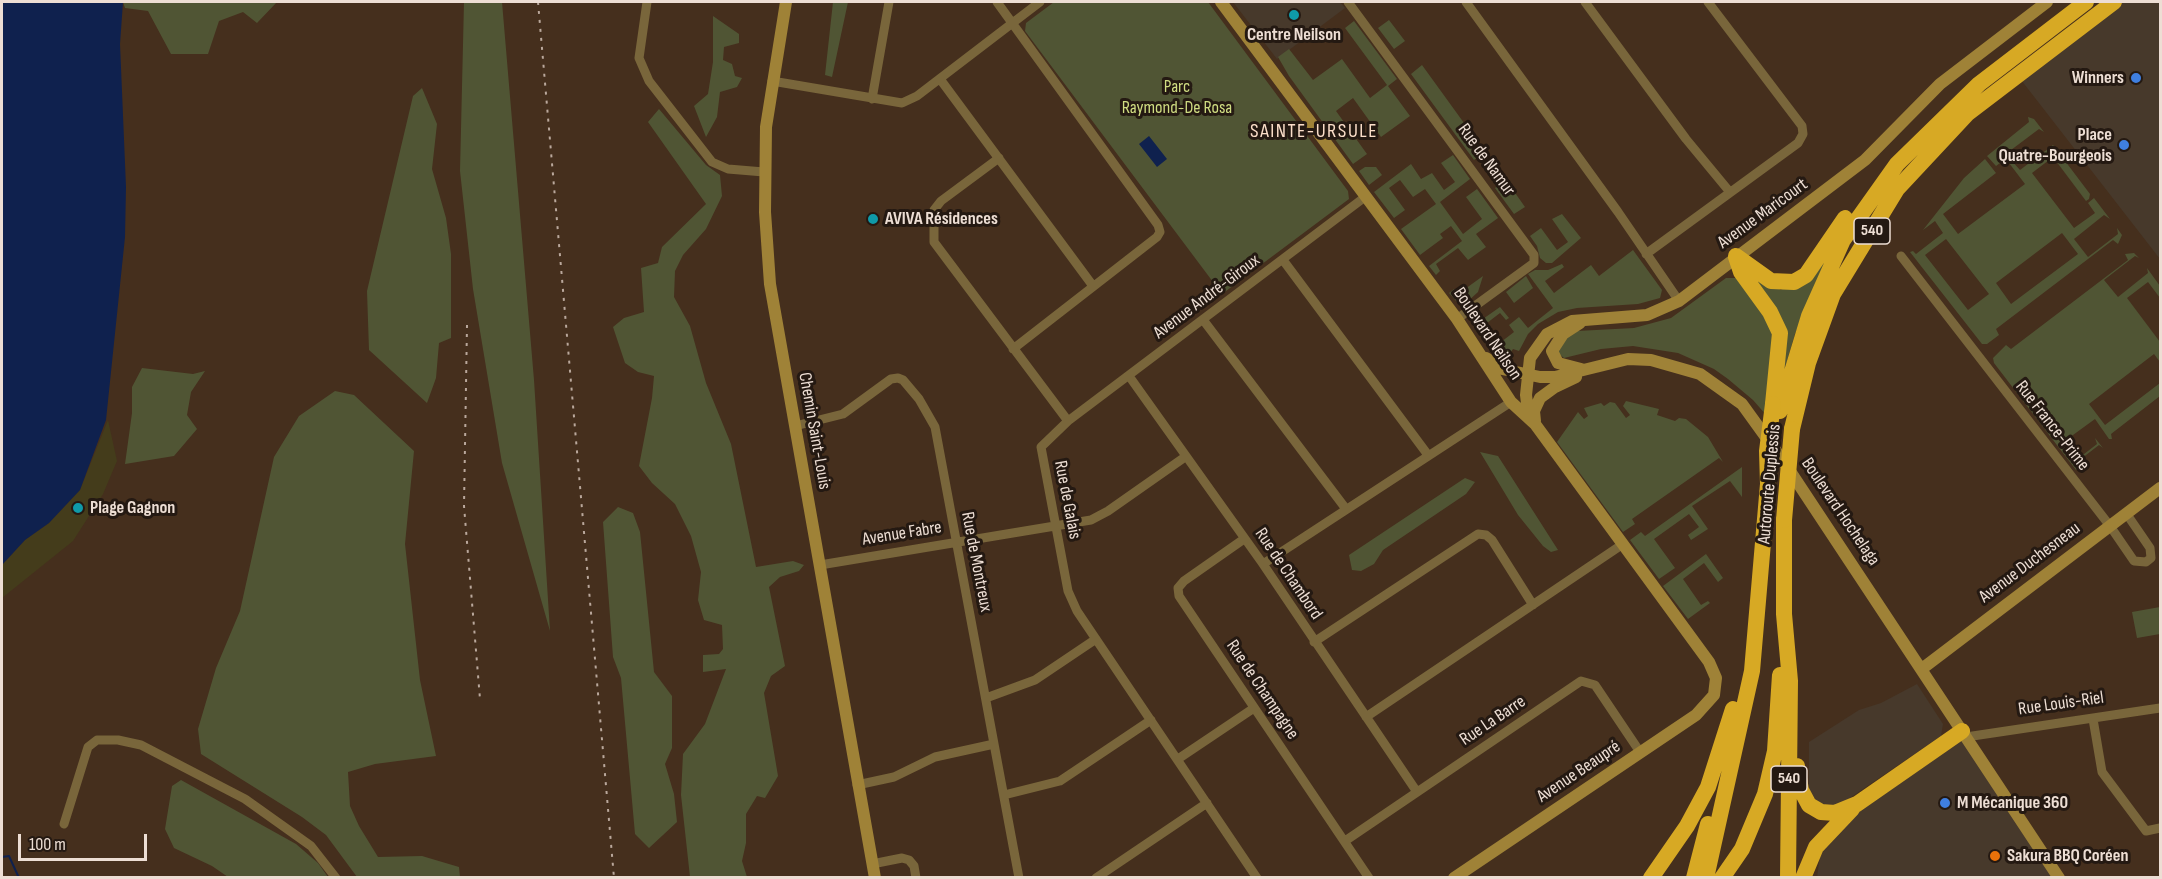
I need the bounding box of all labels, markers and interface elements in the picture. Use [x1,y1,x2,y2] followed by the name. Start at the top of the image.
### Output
[1287,8,1301,22] marker: Centre Neilson
[1247,24,1341,46] place label: Centre Neilson
[2072,67,2124,89] place label: Winners
[2129,71,2143,85] marker: Winners
[1122,76,1232,118] park label: Parc Raymond-De Rosa
[1250,120,1378,144] district label: SAINTE-URSULE
[1453,120,1519,200] street label: Rue de Namur
[1999,124,2112,166] place label: Place Quatre-Bourgeois
[2117,138,2131,152] marker: Place Quatre-Bourgeois
[1714,174,1812,254] street label: Avenue Maricourt
[885,208,998,230] place label: AVIVA Résidences
[866,212,880,226] marker: AVIVA Résidences
[1854,218,1890,244] road number: 540
[1149,250,1265,344] street label: Avenue André-Giroux
[1448,284,1526,384] street label: Boulevard Neilson
[793,371,835,491] street label: Chemin Saint-Louis
[2010,377,2094,475] street label: Rue France-Prime
[1754,423,1786,545] street label: Autoroute Duplessis
[1796,454,1884,570] street label: Boulevard Hochelaga
[1049,459,1085,541] street label: Rue de Galais
[90,497,175,519] place label: Plage Gagnon
[71,501,85,515] marker: Plage Gagnon
[956,510,996,614] street label: Rue de Montreux
[861,517,943,551] street label: Avenue Fabre
[1975,518,2085,608] street label: Avenue Duchesneau
[1249,524,1327,624] street label: Rue de Chambord
[1221,636,1303,744] street label: Rue de Champagne
[2017,687,2105,721] street label: Rue Louis-Riel
[1456,691,1530,751] street label: Rue La Barre
[1533,736,1625,808] street label: Avenue Beaupré
[1771,766,1807,792] road number: 540
[1957,792,2068,814] place label: M Mécanique 360
[1938,796,1952,810] marker: M Mécanique 360
[21,822,150,860] scale bar
[29,834,66,855] text: 100 m
[2007,845,2128,867] place label: Sakura BBQ Coréen
[1988,849,2002,863] marker: Sakura BBQ Coréen

